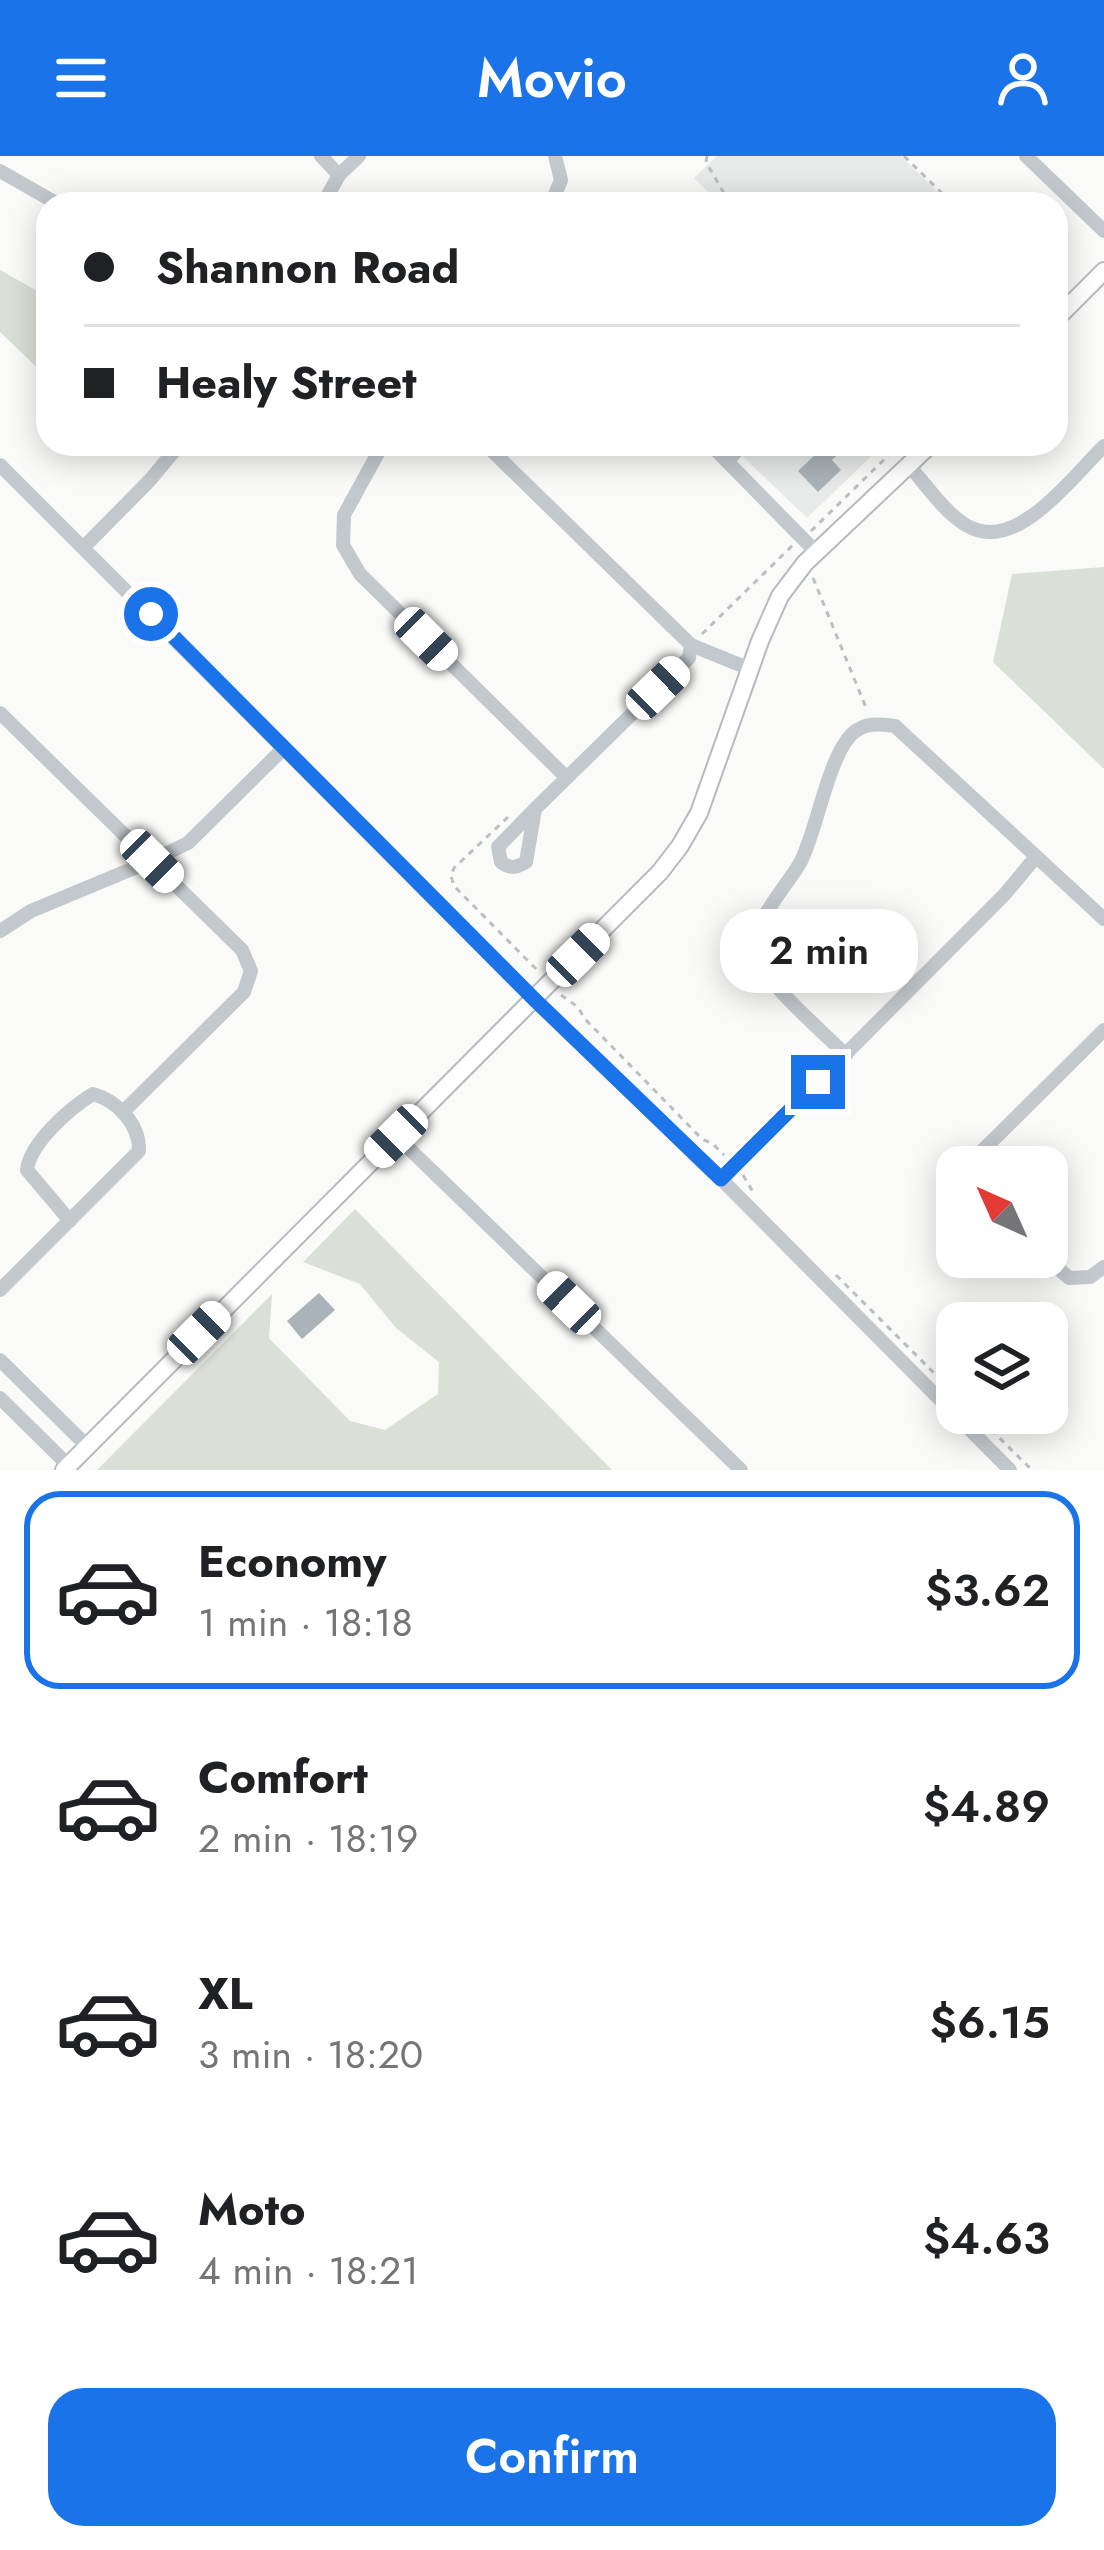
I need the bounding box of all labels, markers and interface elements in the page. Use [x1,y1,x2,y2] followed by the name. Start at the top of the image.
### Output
[477,39,627,117] text: Movio
[48,45,114,111] icon: menu
[990,45,1056,111] icon: person
[156,235,459,300] text: Shannon Road
[156,350,417,415] text: Healy Street
[124,587,178,641] route start
[388,601,464,677] car
[620,650,696,726] car
[114,823,190,899] car
[719,908,917,992] callout: 2 min
[540,917,616,993] car
[769,922,869,979] text: 2 min
[791,1055,845,1109] route end
[358,1098,434,1174] car
[936,1146,1068,1278] north arrow
[936,1146,1068,1434] map controls
[531,1265,607,1341] car
[161,1295,237,1371] car
[936,1302,1068,1434] button: layers
[198,1529,386,1594] text: Economy
[54,1536,162,1644] icon: car
[925,1558,1050,1623] text: $3.62
[198,1594,413,1651] text: 1 min · 18:18
[198,1745,368,1810] text: Comfort
[54,1752,162,1860] icon: car
[923,1774,1050,1839] text: $4.89
[198,1810,419,1867] text: 2 min · 18:19
[198,1961,253,2026] text: XL
[54,1968,162,2076] icon: car
[930,1990,1050,2055] text: $6.15
[198,2026,423,2083] text: 3 min · 18:20
[198,2177,306,2242] text: Moto
[54,2184,162,2292] icon: car
[923,2206,1050,2271] text: $4.63
[198,2242,419,2299] text: 4 min · 18:21
[48,2388,1056,2526] button: Confirm

